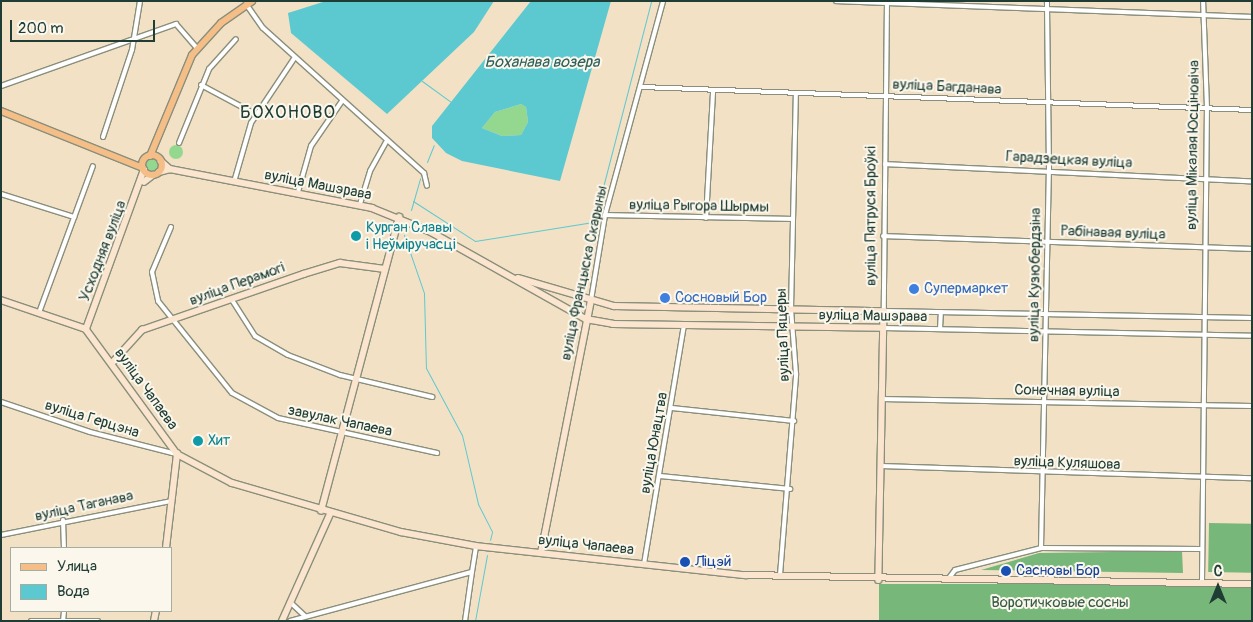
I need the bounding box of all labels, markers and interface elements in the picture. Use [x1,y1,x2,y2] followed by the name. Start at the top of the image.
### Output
[12,10,158,42] scale bar
[18,19,63,38] text: 200 m
[485,52,599,72] water label: Боханава возера
[1183,60,1203,230] street label: вуліца Мікалая Юсціновіча
[892,75,1002,99] street label: вуліца Багданава
[239,102,337,124] district label: БОХОНОВО
[862,146,880,286] street label: вуліца Пятруся Броўкі
[1005,148,1133,172] street label: Гарадзецкая вуліца
[263,166,373,204] street label: вуліца Машэрава
[557,184,611,362] street label: вуліца Францыска Скарыны
[629,196,769,216] street label: вуліца Рыгора Шырмы
[75,198,131,304] street label: Усходняя вуліца
[1025,208,1045,342] street label: вуліца Кузюбердзіна
[366,218,456,253] place label: Курган Славы і Неўміручасці
[1060,222,1166,244] street label: Рабінавая вуліца
[350,230,362,242] marker: Курган Славы і Неўміручасці
[187,258,287,310] street label: вуліца Перамогі
[924,280,1008,298] place label: Супермаркет
[908,283,920,295] marker: Супермаркет
[772,288,794,382] street label: вуліца Пяцеры
[675,289,767,307] place label: Сосновый Бор
[659,292,671,304] marker: Сосновый Бор
[818,306,928,326] street label: вуліца Машэрава
[110,345,182,433] street label: вуліца Чапаева
[1014,381,1120,401] street label: Сонечная вуліца
[636,391,672,495] street label: вуліца Юнацтва
[43,396,141,442] street label: вуліца Герцэна
[286,401,394,441] street label: завулак Чапаева
[208,432,230,450] place label: Хит
[192,435,204,447] marker: Хит
[1013,452,1121,474] street label: вуліца Куляшова
[33,487,135,525] street label: вуліца Таганава
[537,531,635,559] street label: вуліца Чапаева
[10,547,172,612] legend
[695,553,731,571] place label: Ліцэй
[679,556,691,568] marker: Ліцэй
[57,557,97,576] text: Улица
[1016,562,1100,580] place label: Сасновы Бор
[1193,562,1243,612] north arrow
[1214,563,1222,580] text: С
[1000,565,1012,577] marker: Сасновы Бор
[57,582,90,601] text: Вода
[991,594,1129,612] park label: Воротичковые сосны

